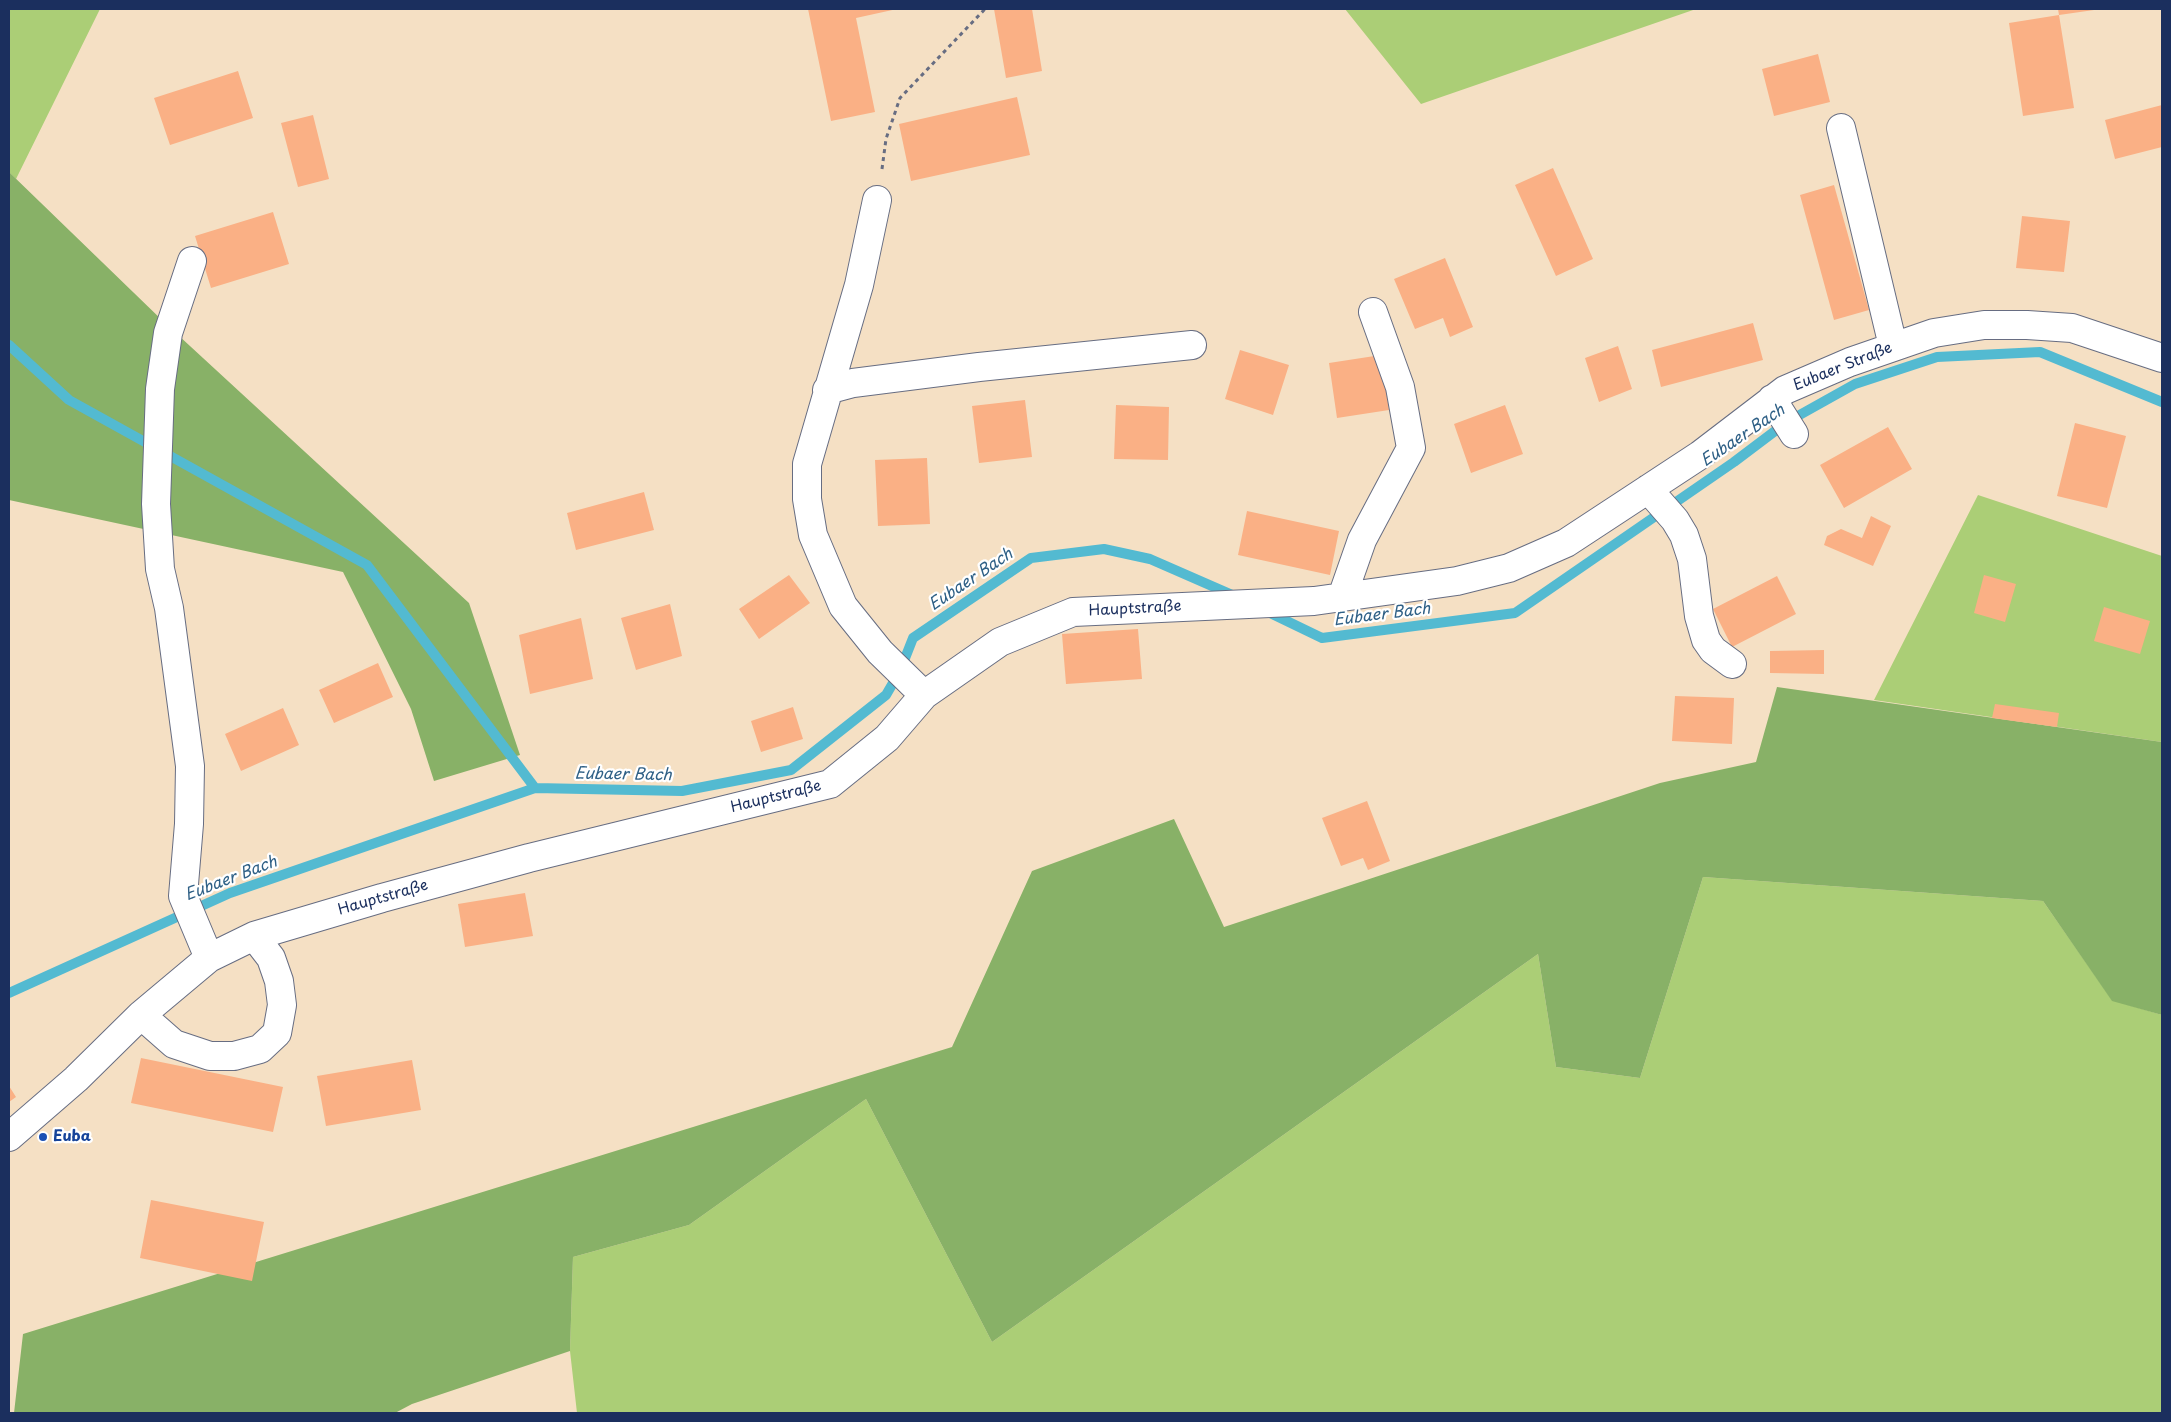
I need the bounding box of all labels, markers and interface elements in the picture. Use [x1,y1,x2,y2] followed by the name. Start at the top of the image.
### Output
[1791,339,1895,395] street label: Eubaer Straße
[1697,401,1789,471] water label: Eubaer Bach
[925,545,1017,615] water label: Eubaer Bach
[1088,598,1182,620] street label: Hauptstraße
[1333,600,1431,630] water label: Eubaer Bach
[574,765,672,785] water label: Eubaer Bach
[729,777,823,817] street label: Hauptstraße
[182,853,280,905] water label: Eubaer Bach
[336,877,430,919] street label: Hauptstraße
[53,1128,91,1146] place label: Euba
[37,1131,49,1143] marker: Euba

